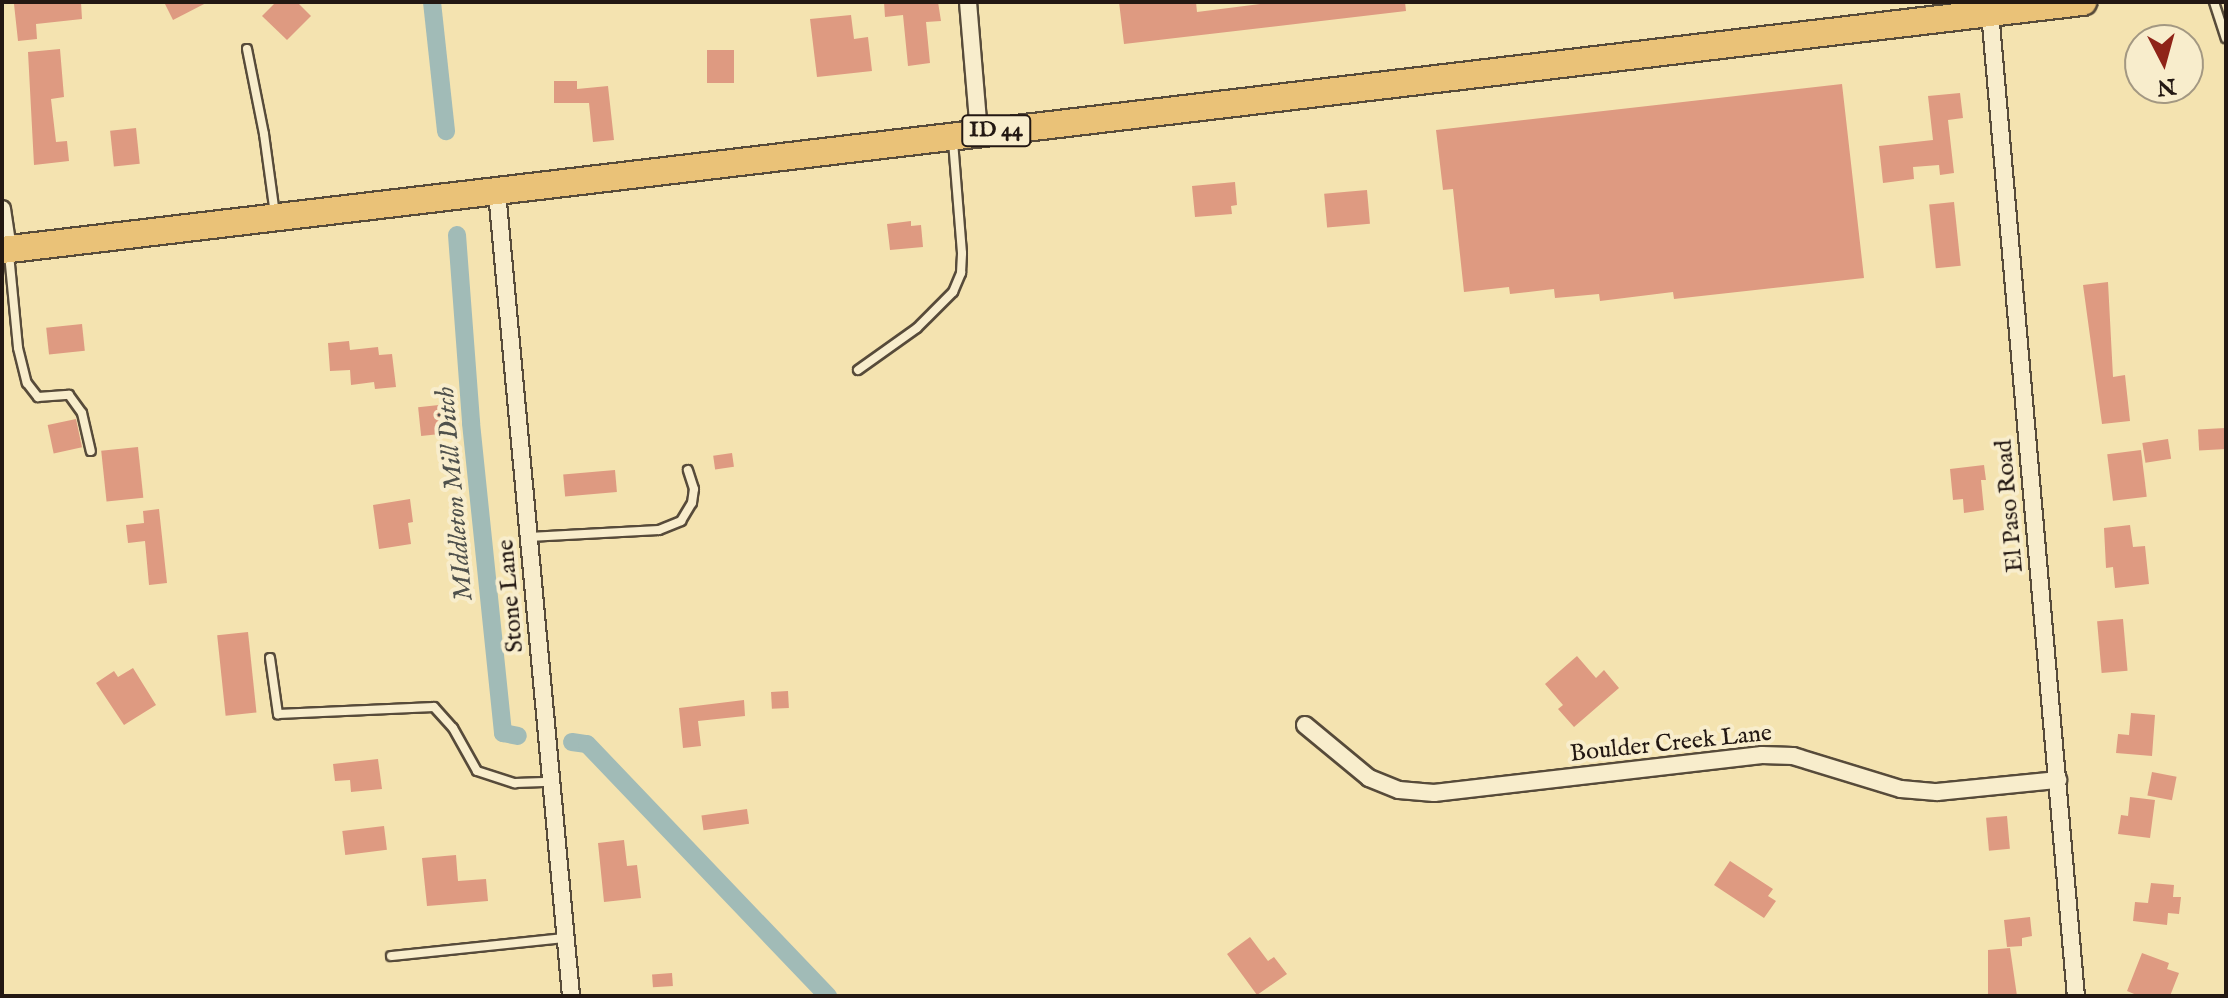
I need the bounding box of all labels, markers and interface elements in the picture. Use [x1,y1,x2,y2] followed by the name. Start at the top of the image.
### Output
[2124,24,2204,104] north arrow
[2155,71,2177,101] text: N
[960,113,1032,149] road number: ID 44
[430,385,480,603] water label: MIddleton Mill Ditch
[1990,438,2030,574] street label: El Paso Road
[492,538,530,654] street label: Stone Lane
[1569,719,1773,769] street label: Boulder Creek Lane

